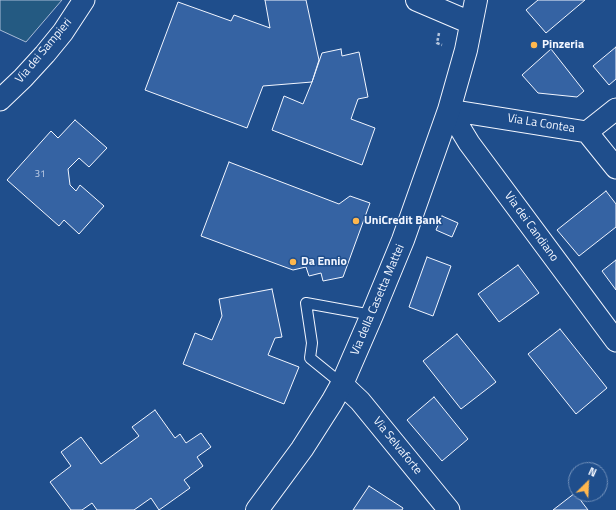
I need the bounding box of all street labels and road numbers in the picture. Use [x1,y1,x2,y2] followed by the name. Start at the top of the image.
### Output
[13,16,75,86] street label: Via dei Sampieri
[506,112,576,136] street label: Via La Contea
[501,189,561,265] street label: Via dei Candiano
[348,242,408,358] street label: Via della Casetta Mattei
[369,414,425,478] street label: Via Selvaforte

